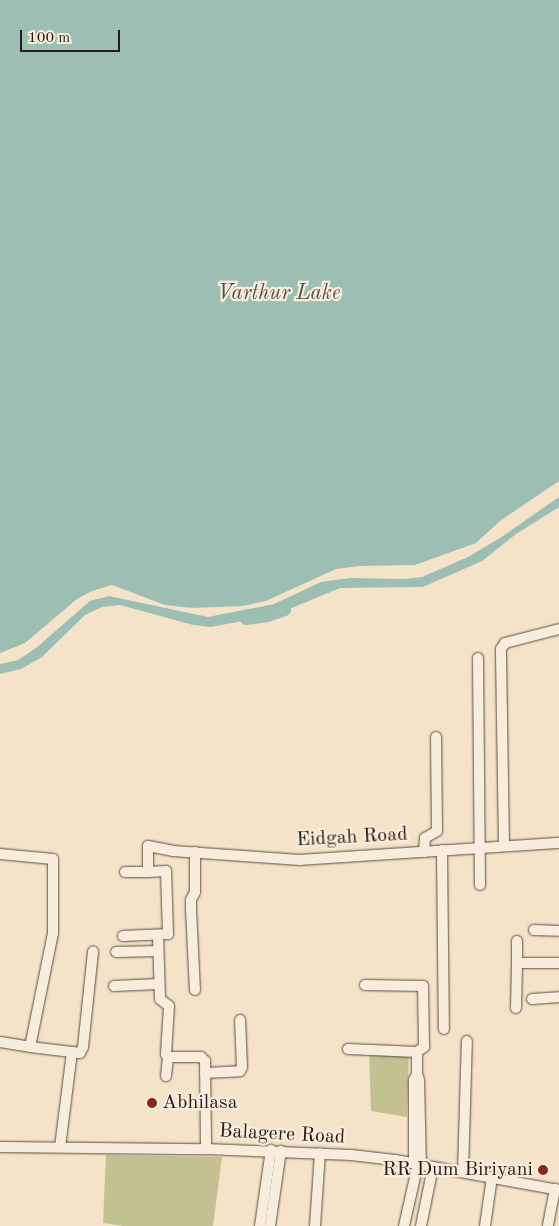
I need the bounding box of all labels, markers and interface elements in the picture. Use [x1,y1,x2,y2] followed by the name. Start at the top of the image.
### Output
[22,20,122,52] scale bar
[28,31,70,46] text: 100 m
[217,281,341,307] water label: Varthur Lake
[296,823,408,853] street label: Eidgah Road
[162,1091,238,1115] place label: Abhilasa
[146,1097,158,1109] marker: Abhilasa
[218,1120,346,1150] street label: Balagere Road
[382,1158,533,1182] place label: RR Dum Biriyani
[537,1164,549,1176] marker: RR Dum Biriyani

